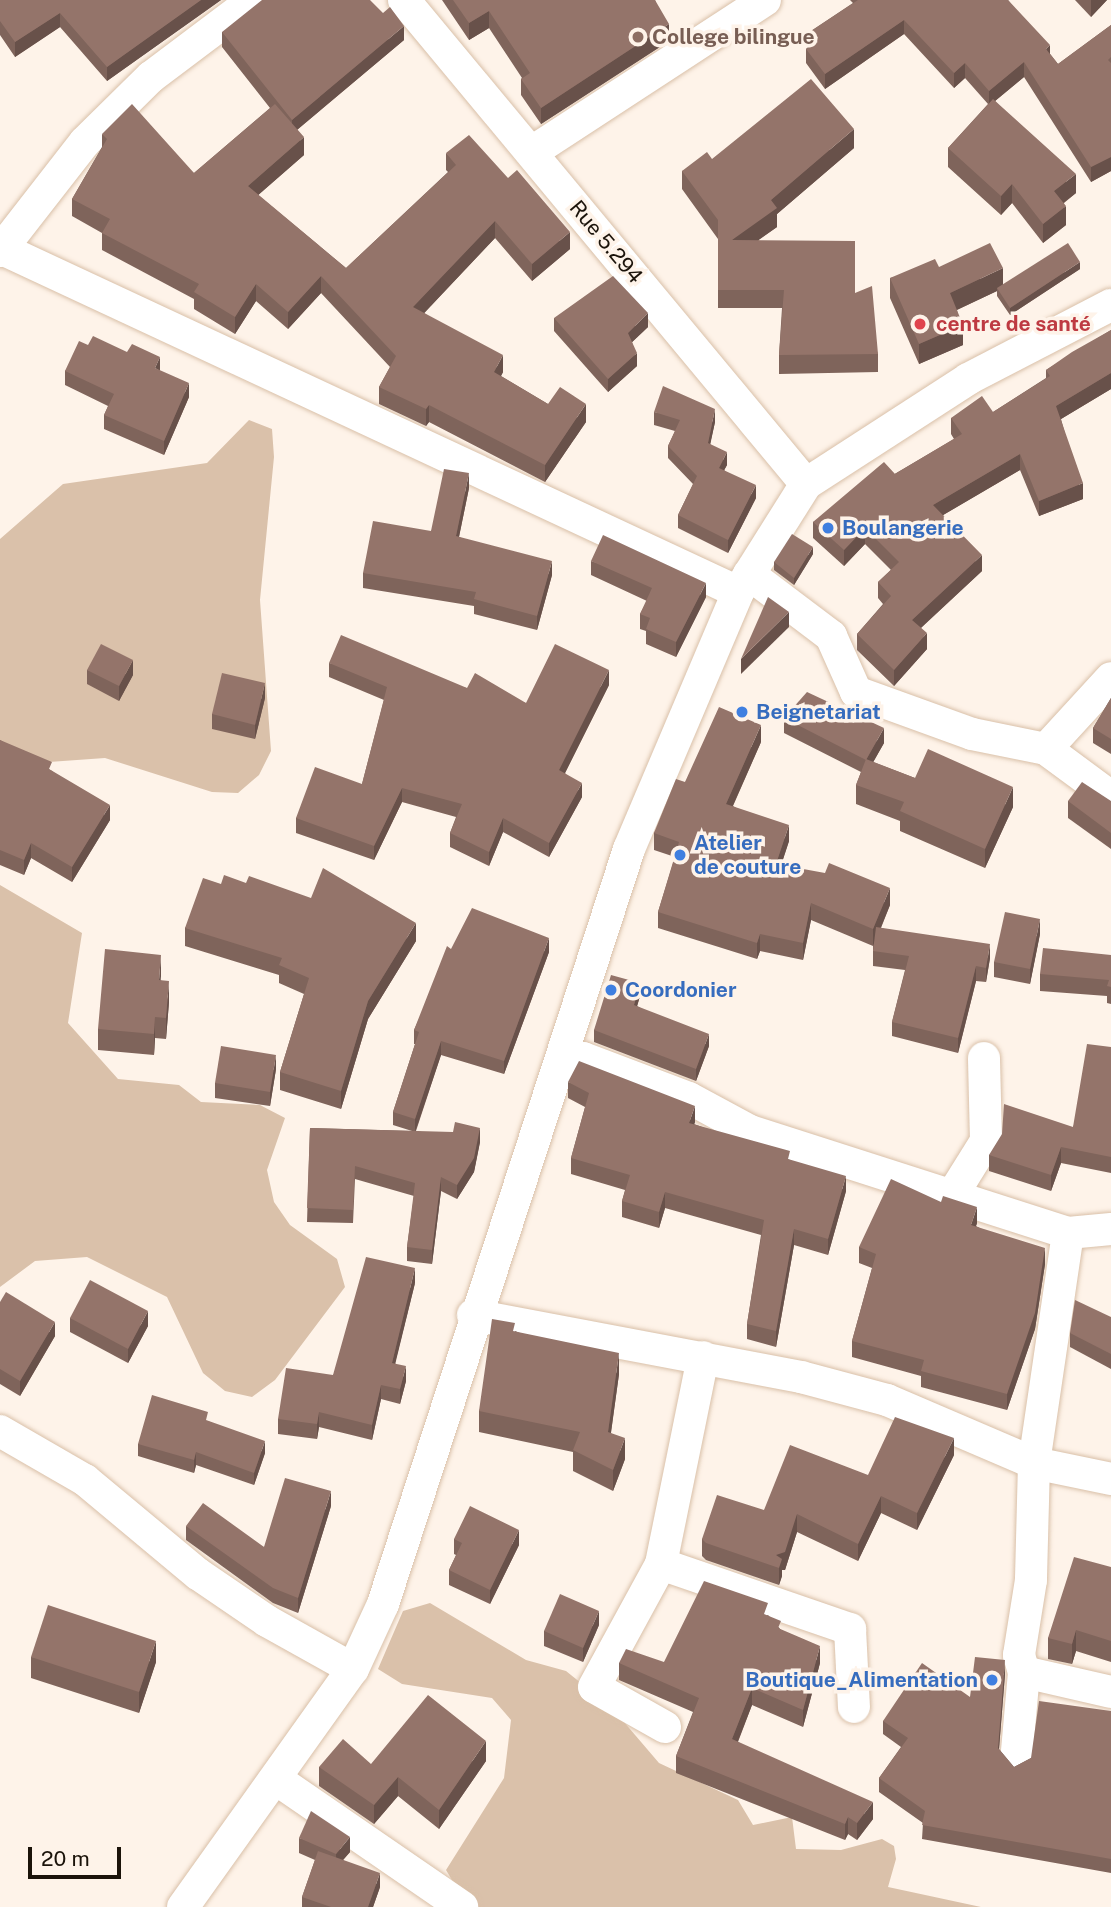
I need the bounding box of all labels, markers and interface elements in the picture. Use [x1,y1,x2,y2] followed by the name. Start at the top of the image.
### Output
[652,24,815,50] place label: College bilingue
[630,29,646,45] marker: College bilingue
[564,195,648,289] street label: Rue 5.294
[936,311,1091,337] place label: centre de santé
[910,314,930,334] marker: centre de santé
[842,515,964,541] place label: Boulangerie
[820,520,836,536] marker: Boulangerie
[756,699,881,725] place label: Beignetariat
[734,704,750,720] marker: Beignetariat
[694,830,802,880] place label: Atelier de couture
[672,847,688,863] marker: Atelier de couture
[625,977,737,1003] place label: Coordonier
[603,982,619,998] marker: Coordonier
[745,1667,978,1693] place label: Boutique_Alimentation
[984,1672,1000,1688] marker: Boutique_Alimentation
[32,1834,124,1878] scale bar
[41,1846,90,1871] text: 20 m

